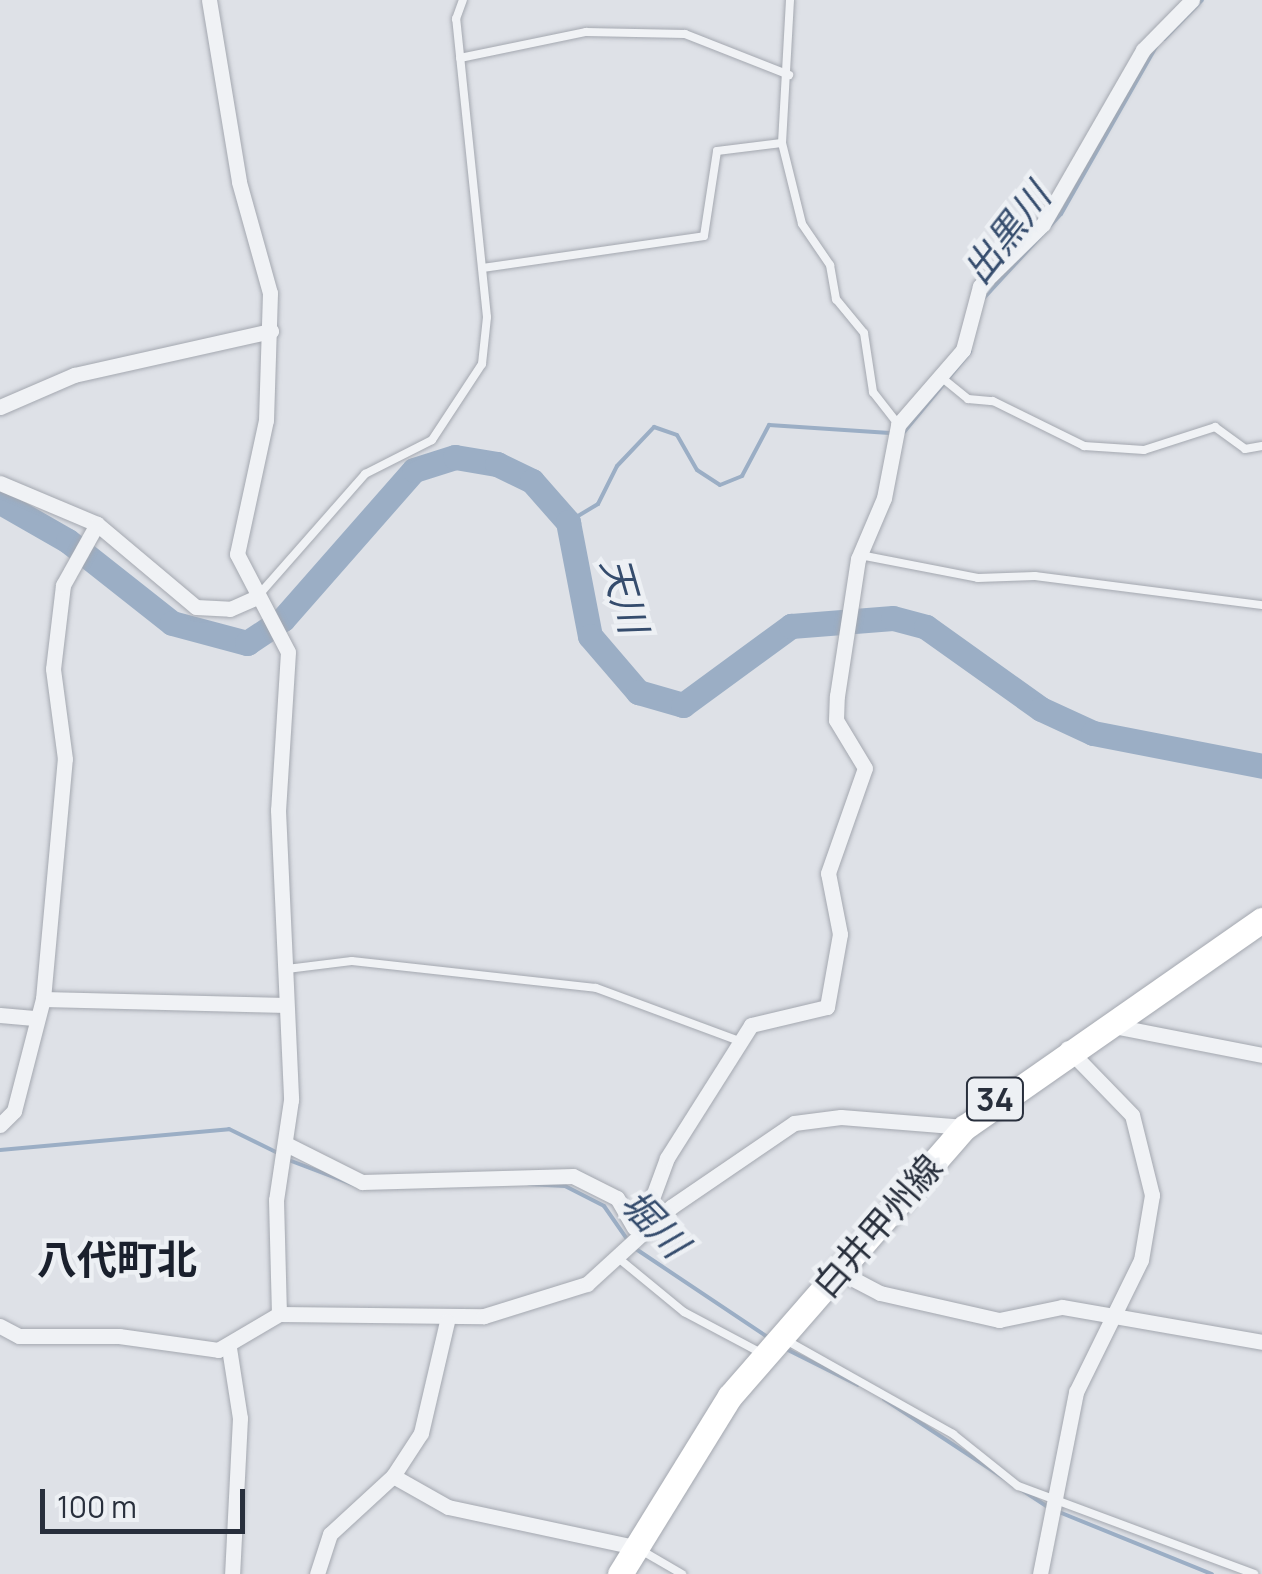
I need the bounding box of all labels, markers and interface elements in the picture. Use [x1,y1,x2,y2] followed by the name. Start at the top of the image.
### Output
[953,174,1059,292] water label: 出黒川
[593,552,657,638] water label: 天川
[965,1072,1025,1126] road number: 34
[804,1146,950,1306] street label: 白井甲州線
[612,1180,698,1266] water label: 堀川
[37,1235,197,1283] district label: 八代町北
[45,1469,250,1531] scale bar
[57,1486,137,1527] text: 100 m

